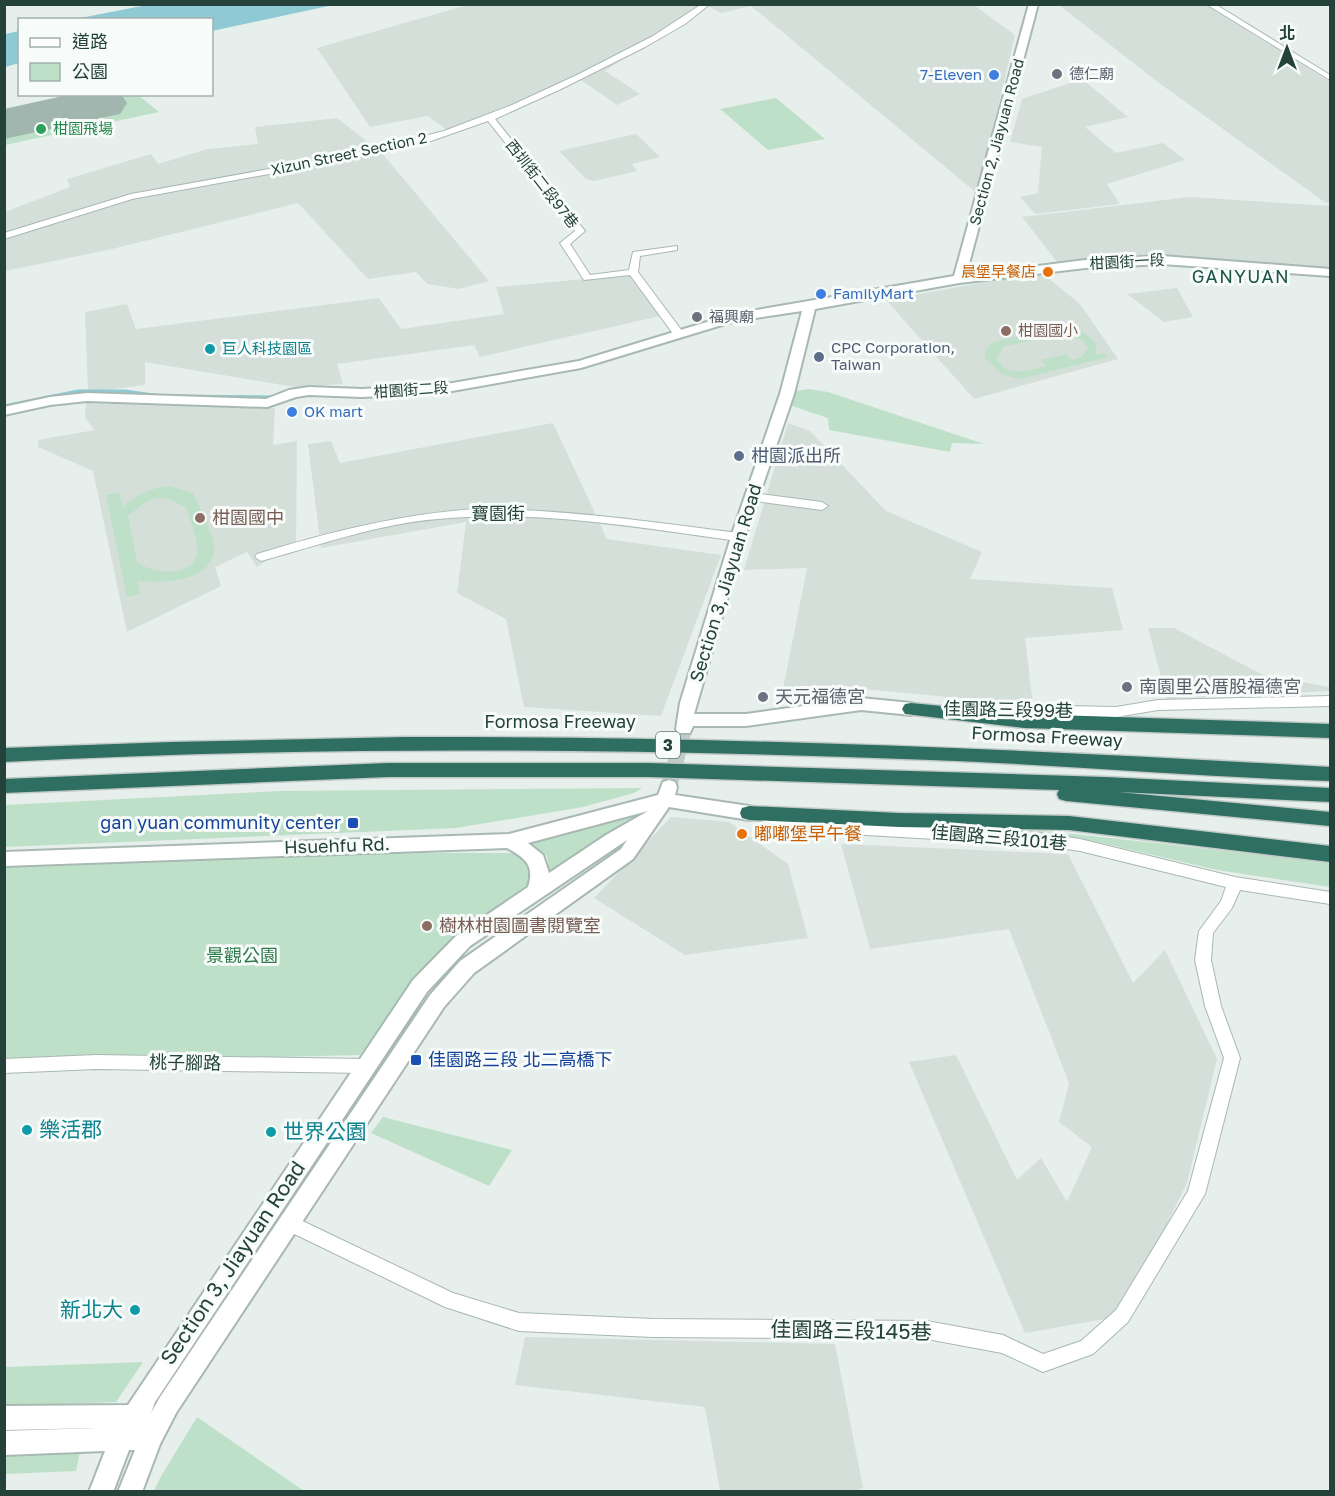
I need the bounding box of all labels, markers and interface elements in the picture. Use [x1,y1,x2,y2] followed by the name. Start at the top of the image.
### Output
[18,18,213,96] legend
[1257,18,1317,78] north arrow
[1279,23,1295,43] text: 北
[72,30,108,52] text: 道路
[965,57,1027,227] street label: Section 2, Jiayuan Road
[72,60,108,82] text: 公園
[1069,64,1114,82] place label: 德仁廟
[920,65,982,83] place label: 7-Eleven
[1050,67,1064,81] marker: 德仁廟
[987,68,1001,82] marker: 7-Eleven
[53,119,113,137] place label: 柑園飛場
[34,122,48,136] marker: 柑園飛場
[269,128,428,178] street label: Xizun Street Section 2
[503,136,583,231] street label: 西圳街二段97巷
[1089,250,1165,272] street label: 柑園街一段
[961,262,1036,280] place label: 晨堡早餐店
[1041,265,1055,279] marker: 晨堡早餐店
[1192,265,1290,287] district label: GANYUAN
[833,284,914,302] place label: FamilyMart
[814,287,828,301] marker: FamilyMart
[709,307,754,325] place label: 福興廟
[690,310,704,324] marker: 福興廟
[1018,321,1078,339] place label: 柑園國小
[999,324,1013,338] marker: 柑園國小
[831,338,955,373] place label: CPC Corporation, Taiwan
[222,339,312,357] place label: 巨人科技園區
[203,342,217,356] marker: 巨人科技園區
[812,350,826,364] marker: CPC Corporation, Taiwan
[373,377,449,401] street label: 柑園街二段
[304,402,363,420] place label: OK mart
[285,405,299,419] marker: OK mart
[751,444,841,466] place label: 柑園派出所
[732,449,746,463] marker: 柑園派出所
[684,481,766,684] street label: Section 3, Jiayuan Road
[471,502,525,524] street label: 寶園街
[212,506,284,528] place label: 柑園國中
[193,511,207,525] marker: 柑園國中
[1139,675,1301,697] place label: 南園里公厝股福德宮
[1120,680,1134,694] marker: 南園里公厝股福德宮
[775,685,865,707] place label: 天元福德宮
[756,690,770,704] marker: 天元福德宮
[943,697,1073,721] street label: 佳園路三段99巷
[484,710,636,732] street label: Formosa Freeway
[971,721,1123,751] street label: Formosa Freeway
[656,732,680,758] road number: 3
[100,811,341,833] place label: gan yuan community center
[346,816,360,830] marker: gan yuan community center
[930,820,1068,854] street label: 佳園路三段101巷
[754,822,862,844] place label: 嘟嘟堡早午餐
[735,827,749,841] marker: 嘟嘟堡早午餐
[284,832,390,858] street label: Hsuehfu Rd.
[439,914,601,936] place label: 樹林柑園圖書閱覽室
[420,919,434,933] marker: 樹林柑園圖書閱覽室
[206,944,278,966] park label: 景觀公園
[428,1048,613,1070] place label: 佳園路三段 北二高橋下
[149,1050,221,1074] street label: 桃子腳路
[409,1053,423,1067] marker: 佳園路三段 北二高橋下
[39,1116,102,1142] place label: 樂活郡
[283,1118,367,1144] place label: 世界公園
[20,1123,34,1137] marker: 樂活郡
[264,1125,278,1139] marker: 世界公園
[154,1156,310,1369] street label: Section 3, Jiayuan Road
[60,1296,123,1322] place label: 新北大
[128,1303,142,1317] marker: 新北大
[770,1316,932,1344] street label: 佳園路三段145巷

